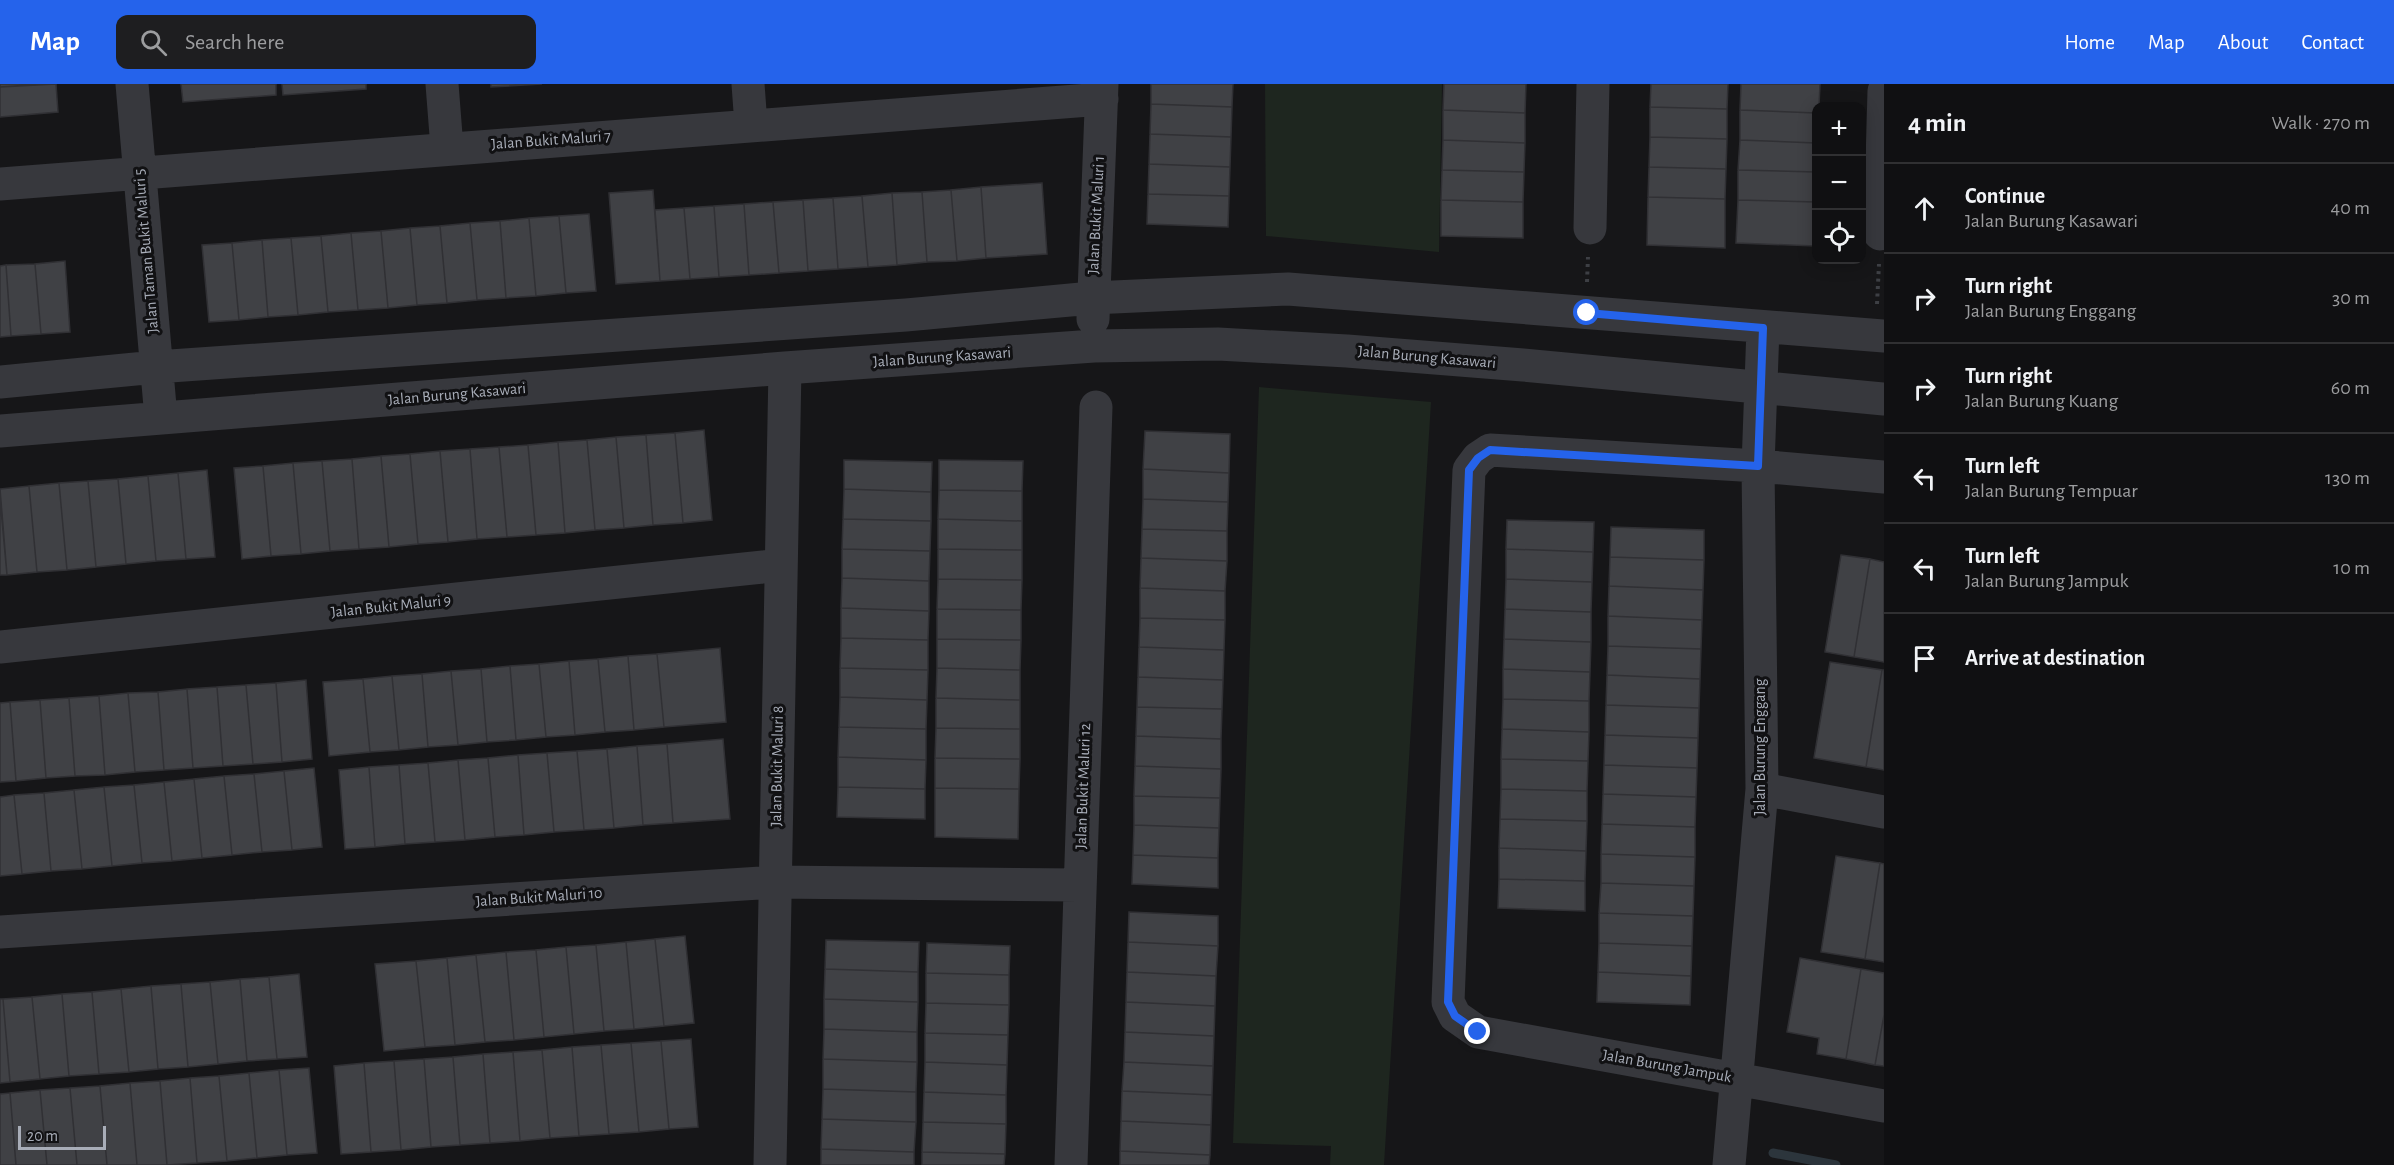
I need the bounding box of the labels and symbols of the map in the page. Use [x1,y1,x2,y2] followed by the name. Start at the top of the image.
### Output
[491,128,612,152] street label: Jalan Bukit Maluri 7
[1085,155,1107,275] street label: Jalan Bukit Maluri 1
[131,168,161,334] street label: Jalan Taman Bukit Maluri 5
[1573,299,1599,325] route start
[1357,343,1497,371] street label: Jalan Burung Kasawari
[872,344,1012,370] street label: Jalan Burung Kasawari
[387,380,527,408] street label: Jalan Burung Kasawari
[330,592,452,620] street label: Jalan Bukit Maluri 9
[1752,678,1768,816] street label: Jalan Burung Enggang
[768,705,786,827] street label: Jalan Bukit Maluri 8
[1073,723,1093,849] street label: Jalan Bukit Maluri 12
[475,885,603,909] street label: Jalan Bukit Maluri 10
[1464,1018,1490,1044] route end
[1601,1047,1733,1085] street label: Jalan Burung Jampuk
[18,1123,106,1150] scale bar

